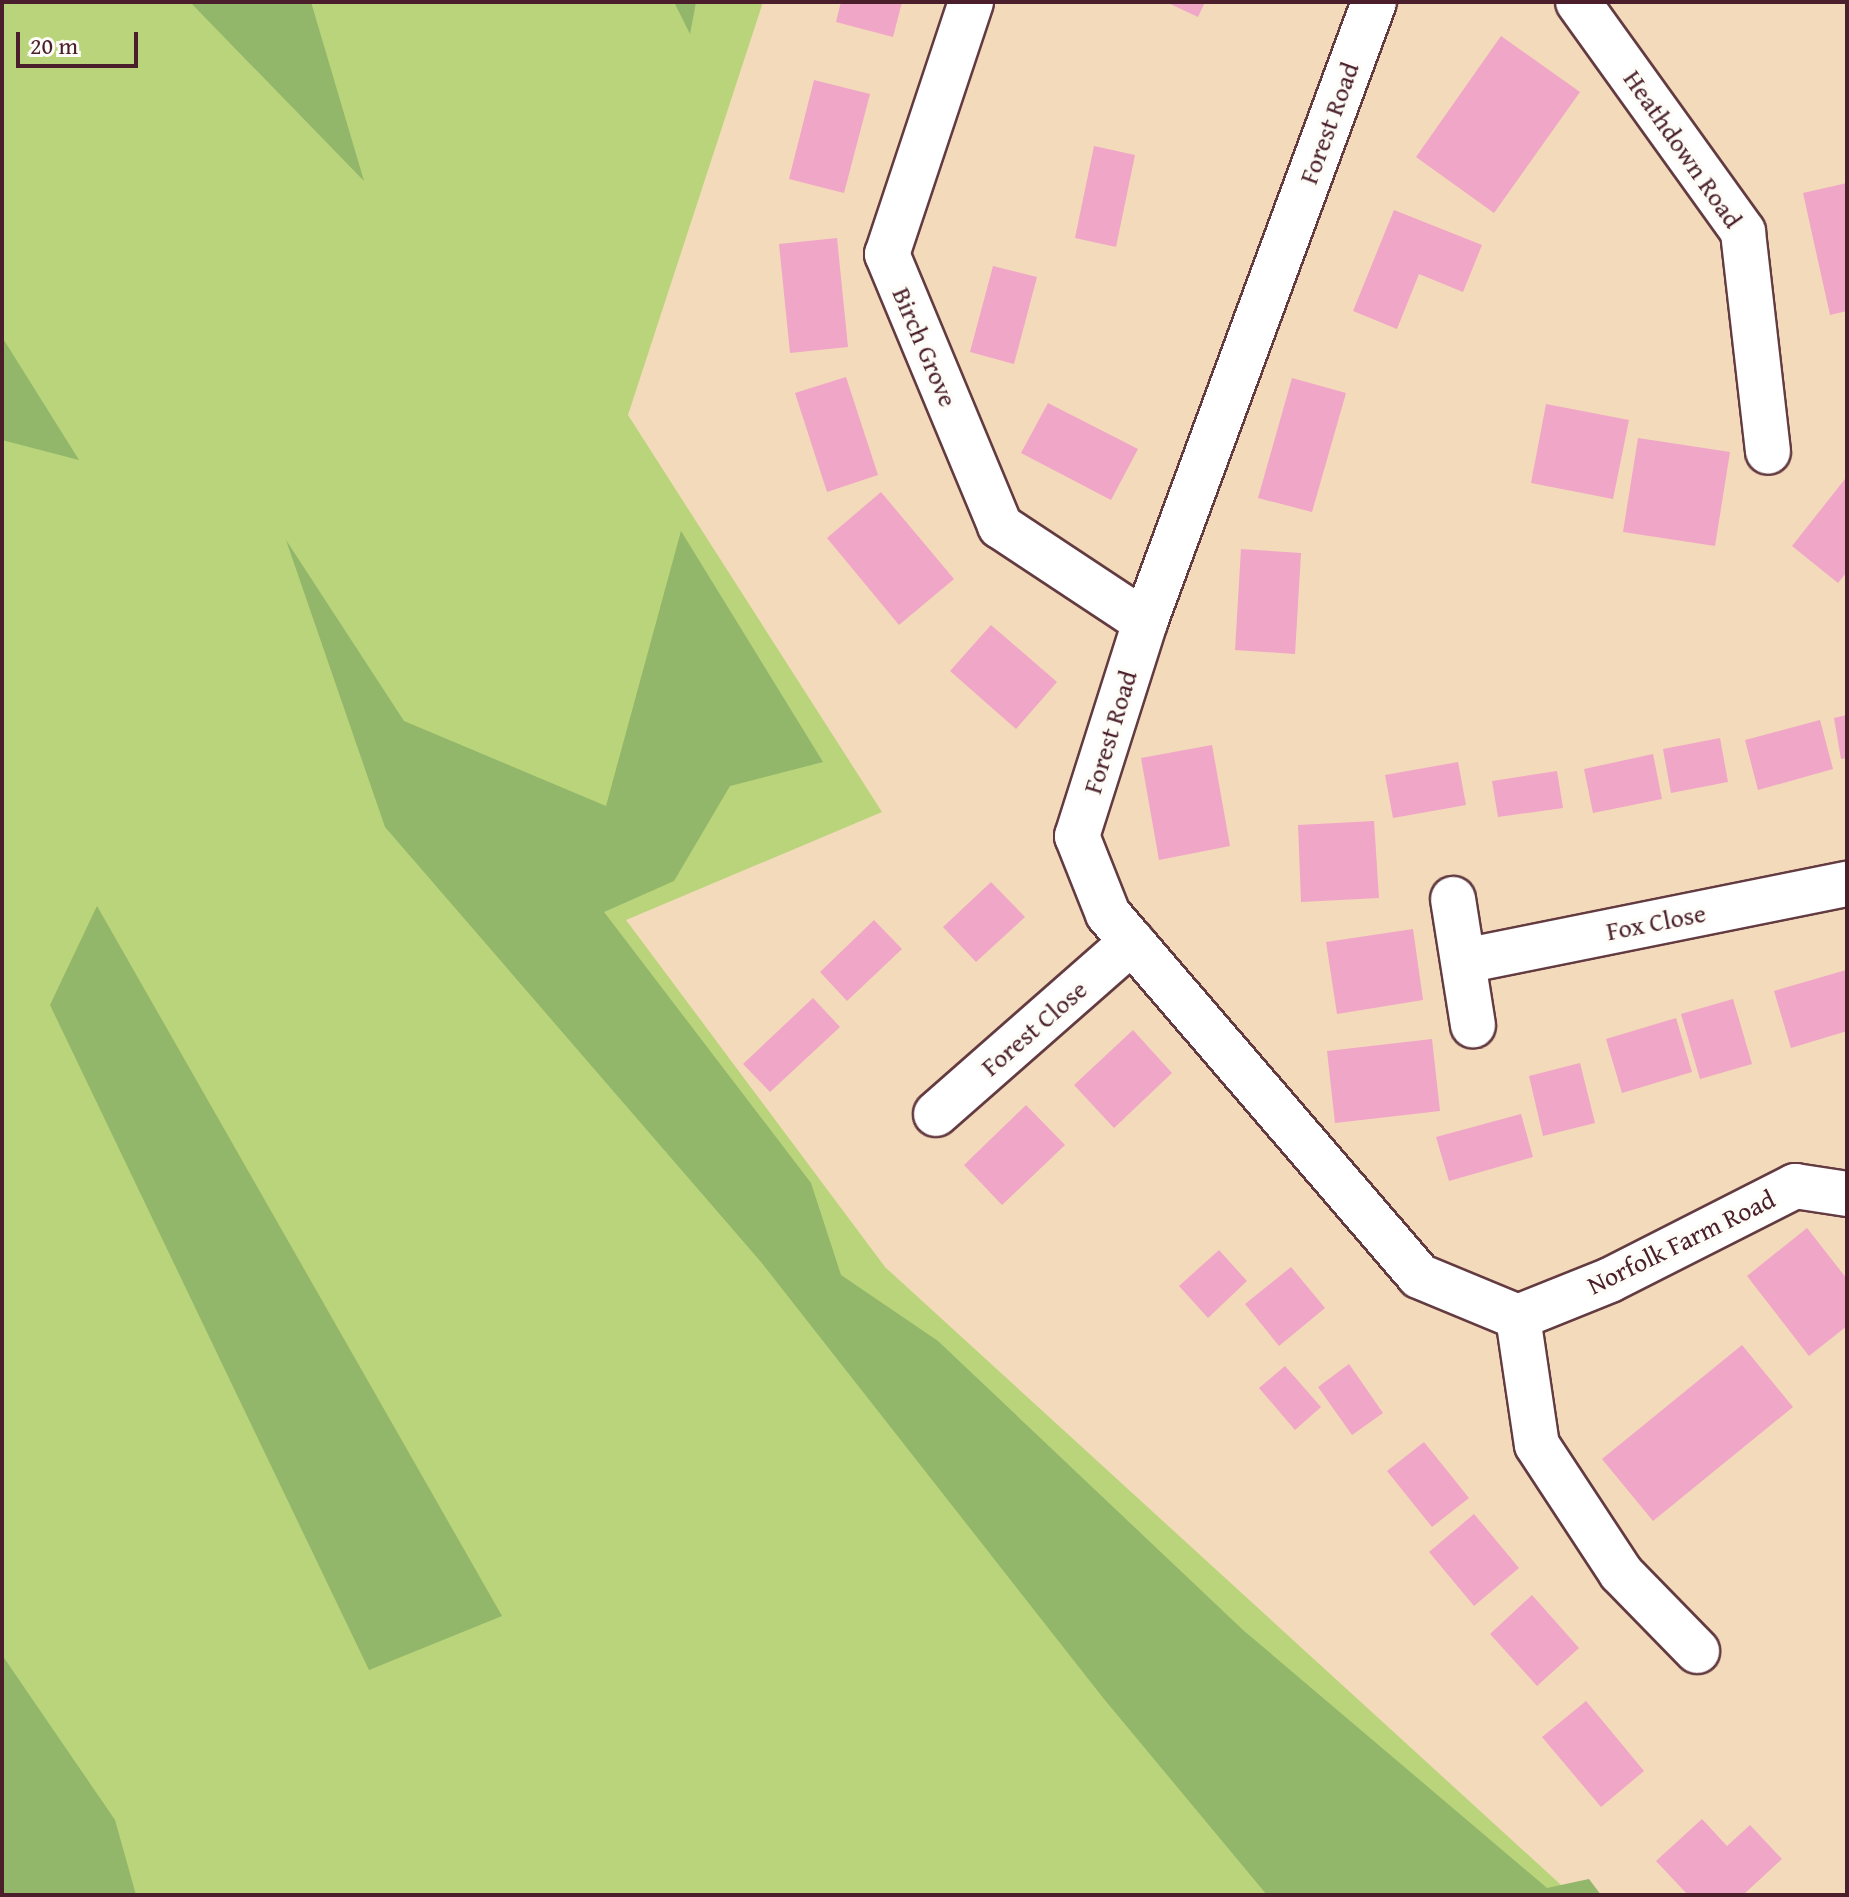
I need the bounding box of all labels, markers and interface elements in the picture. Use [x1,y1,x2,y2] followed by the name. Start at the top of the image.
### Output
[20,16,142,66] scale bar
[30,28,78,63] text: 20 m
[1293,58,1365,188] street label: Forest Road
[1617,64,1749,234] street label: Heathdown Road
[886,283,964,411] street label: Birch Grove
[1077,667,1143,797] street label: Forest Road
[1604,897,1708,947] street label: Fox Close
[975,974,1093,1082] street label: Forest Close
[1582,1183,1780,1301] street label: Norfolk Farm Road

